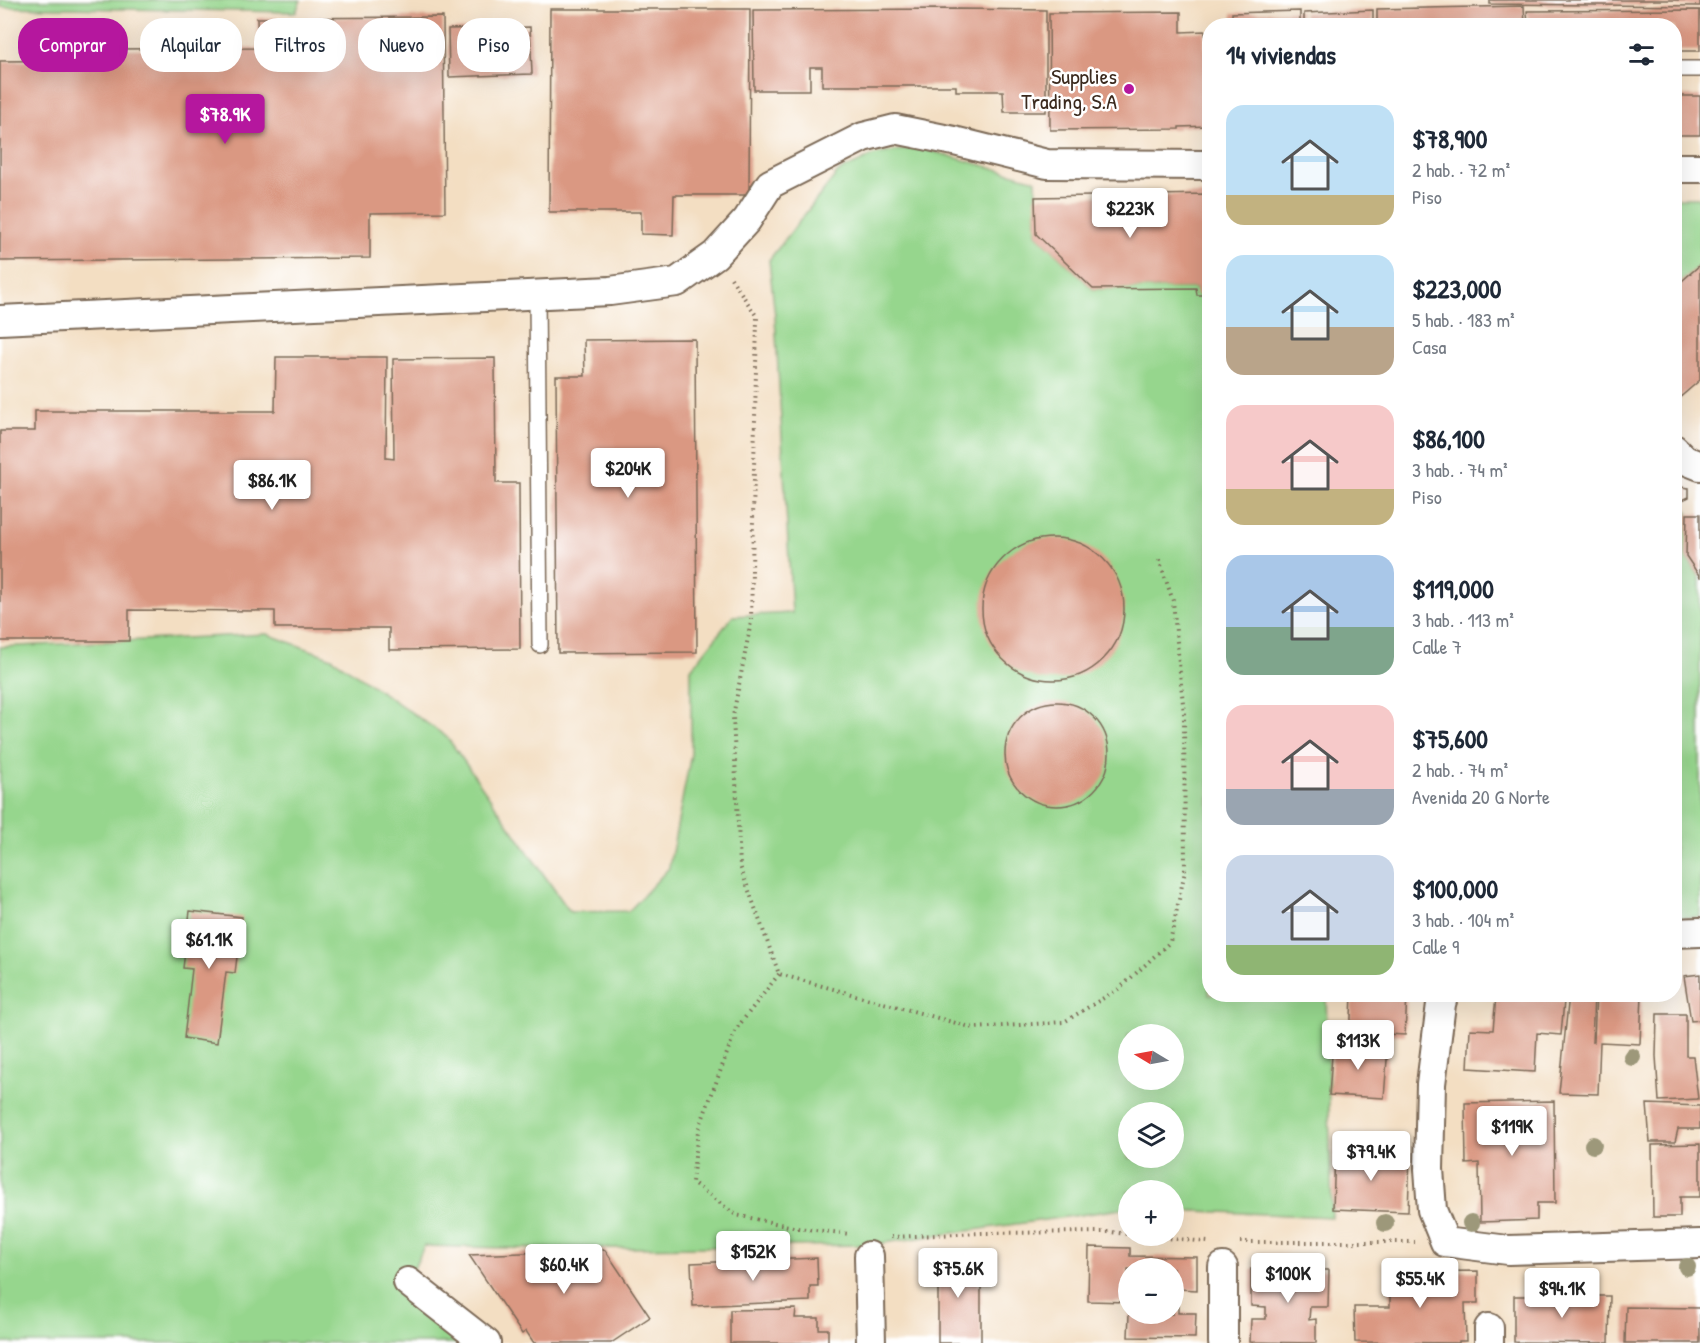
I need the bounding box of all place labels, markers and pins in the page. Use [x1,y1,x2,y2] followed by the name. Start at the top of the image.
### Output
[1021,61,1117,116] place label: Supplies Trading, S.A
[1122,82,1136,96] marker: Supplies Trading, S.A
[176,94,274,145] pin: $78.9K
[1088,188,1172,239] pin: $223K
[586,448,670,499] pin: $204K
[223,460,321,511] pin: $86.1K
[160,919,258,970] pin: $61.1K
[1316,1020,1400,1071] pin: $113K
[1470,1106,1554,1157] pin: $119K
[1322,1131,1420,1182] pin: $79.4K
[711,1231,795,1282] pin: $152K
[515,1244,613,1295] pin: $60.4K
[909,1248,1007,1299] pin: $75.6K
[1246,1253,1330,1304] pin: $100K
[1371,1258,1469,1309] pin: $55.4K
[1513,1268,1611,1319] pin: $94.1K

